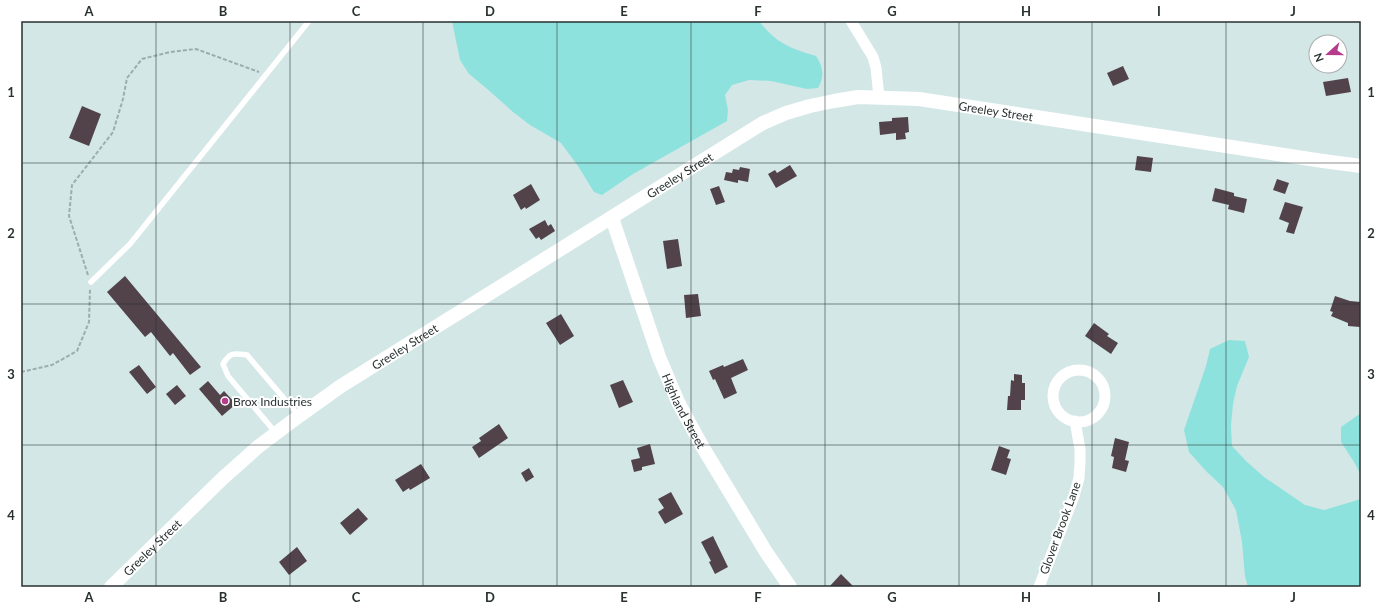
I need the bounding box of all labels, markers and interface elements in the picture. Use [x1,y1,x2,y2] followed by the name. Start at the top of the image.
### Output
[83,3,94,19] text: A
[219,3,228,19] text: B
[352,3,361,19] text: C
[485,3,495,19] text: D
[620,3,628,19] text: E
[754,3,762,19] text: F
[887,3,897,19] text: G
[1021,3,1031,19] text: H
[1157,3,1161,19] text: I
[1290,3,1296,19] text: J
[1308,34,1348,74] north arrow
[1311,51,1326,64] text: N
[7,84,15,100] text: 1
[1367,84,1375,100] text: 1
[958,98,1035,124] street label: Greeley Street
[644,148,716,201] street label: Greeley Street
[7,225,15,241] text: 2
[1367,225,1375,241] text: 2
[369,320,441,373] street label: Greeley Street
[7,366,15,382] text: 3
[1367,366,1375,382] text: 3
[659,371,710,451] street label: Highland Street
[233,394,312,409] place label: Brox Industries
[220,396,230,406] marker: Brox Industries
[1036,480,1084,576] street label: Glover Brook Lane
[7,507,15,523] text: 4
[1367,507,1375,523] text: 4
[120,515,184,579] street label: Greeley Street
[83,589,94,605] text: A
[219,589,228,605] text: B
[352,589,361,605] text: C
[485,589,495,605] text: D
[620,589,628,605] text: E
[754,589,762,605] text: F
[887,589,897,605] text: G
[1021,589,1031,605] text: H
[1157,589,1161,605] text: I
[1290,589,1296,605] text: J

